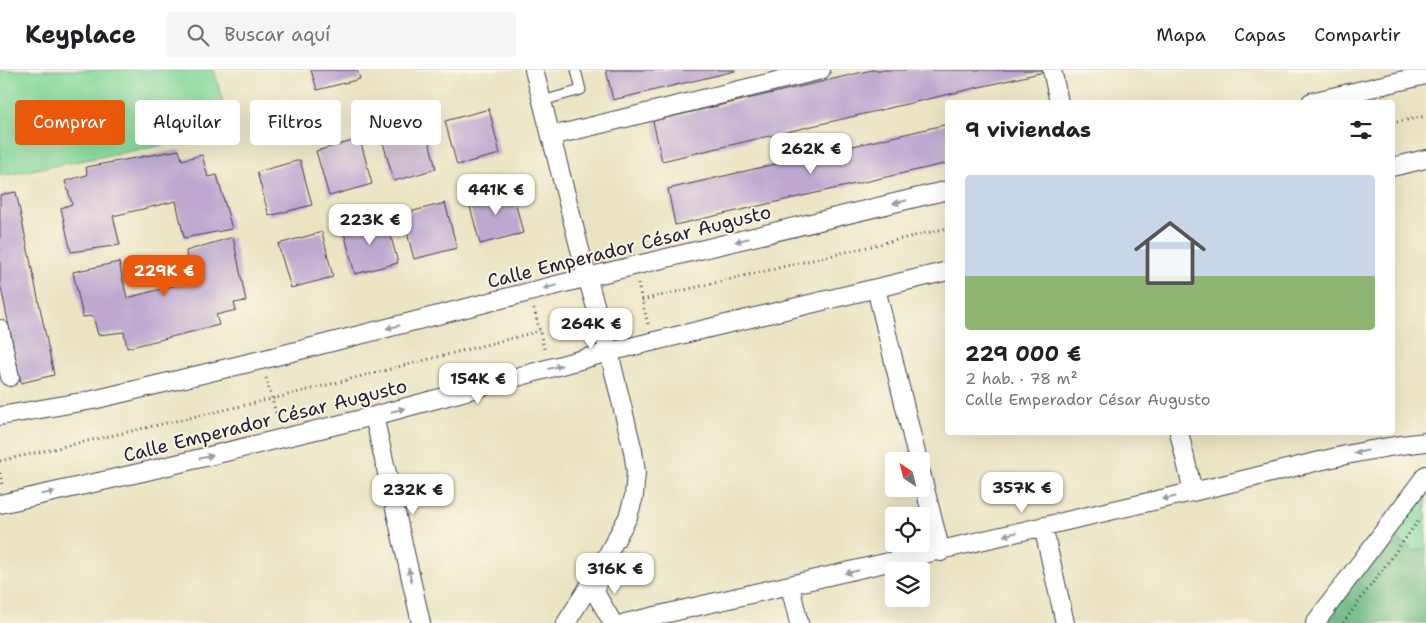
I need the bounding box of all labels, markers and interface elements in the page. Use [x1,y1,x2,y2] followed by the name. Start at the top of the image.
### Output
[166,12,516,57] search box
[25,19,136,51] text: Keyplace
[184,21,212,49] icon: search
[224,22,330,47] text: Buscar aquí
[1156,23,1206,47] text: Mapa
[1234,23,1286,47] text: Capas
[1314,23,1401,47] text: Compartir
[15,100,125,145] chip: Comprar
[135,100,240,145] chip: Alquilar
[250,100,341,145] chip: Filtros
[351,100,441,145] chip: Nuevo
[965,116,1091,144] text: 9 viviendas
[1347,116,1375,144] icon: filters
[770,132,852,175] pin: 262K €
[781,138,841,159] text: 262K €
[455,174,537,216] pin: 441K €
[468,179,524,200] text: 441K €
[893,198,908,206] one-way arrow
[485,199,774,294] street label: Calle Emperador César Augusto
[329,204,411,246] pin: 223K €
[1125,208,1215,298] icon: home
[340,209,400,230] text: 223K €
[735,236,750,244] one-way arrow
[123,254,205,297] pin: 229K €
[134,260,194,281] text: 229K €
[543,283,558,291] one-way arrow
[550,308,632,350] pin: 264K €
[561,313,621,334] text: 264K €
[385,323,400,331] one-way arrow
[965,340,1081,368] text: 229 000 €
[437,362,519,405] pin: 154K €
[547,363,562,371] one-way arrow
[450,368,506,389] text: 154K €
[965,368,1078,389] text: 2 hab. · 78 m²
[121,373,410,468] street label: Calle Emperador César Augusto
[965,389,1210,410] text: Calle Emperador César Augusto
[390,405,405,413] one-way arrow
[1353,448,1368,456] one-way arrow
[885,452,930,498] north arrow
[885,452,930,607] map controls
[198,453,213,461] one-way arrow
[981,472,1063,514] pin: 357K €
[372,474,454,516] pin: 232K €
[992,477,1052,498] text: 357K €
[383,479,443,500] text: 232K €
[40,489,55,497] one-way arrow
[1161,494,1176,502] one-way arrow
[885,507,930,552] button: locate
[1003,530,1018,538] one-way arrow
[574,552,656,595] pin: 316K €
[587,558,643,579] text: 316K €
[885,562,930,607] button: layers
[406,567,414,583] one-way arrow
[845,568,860,576] one-way arrow

